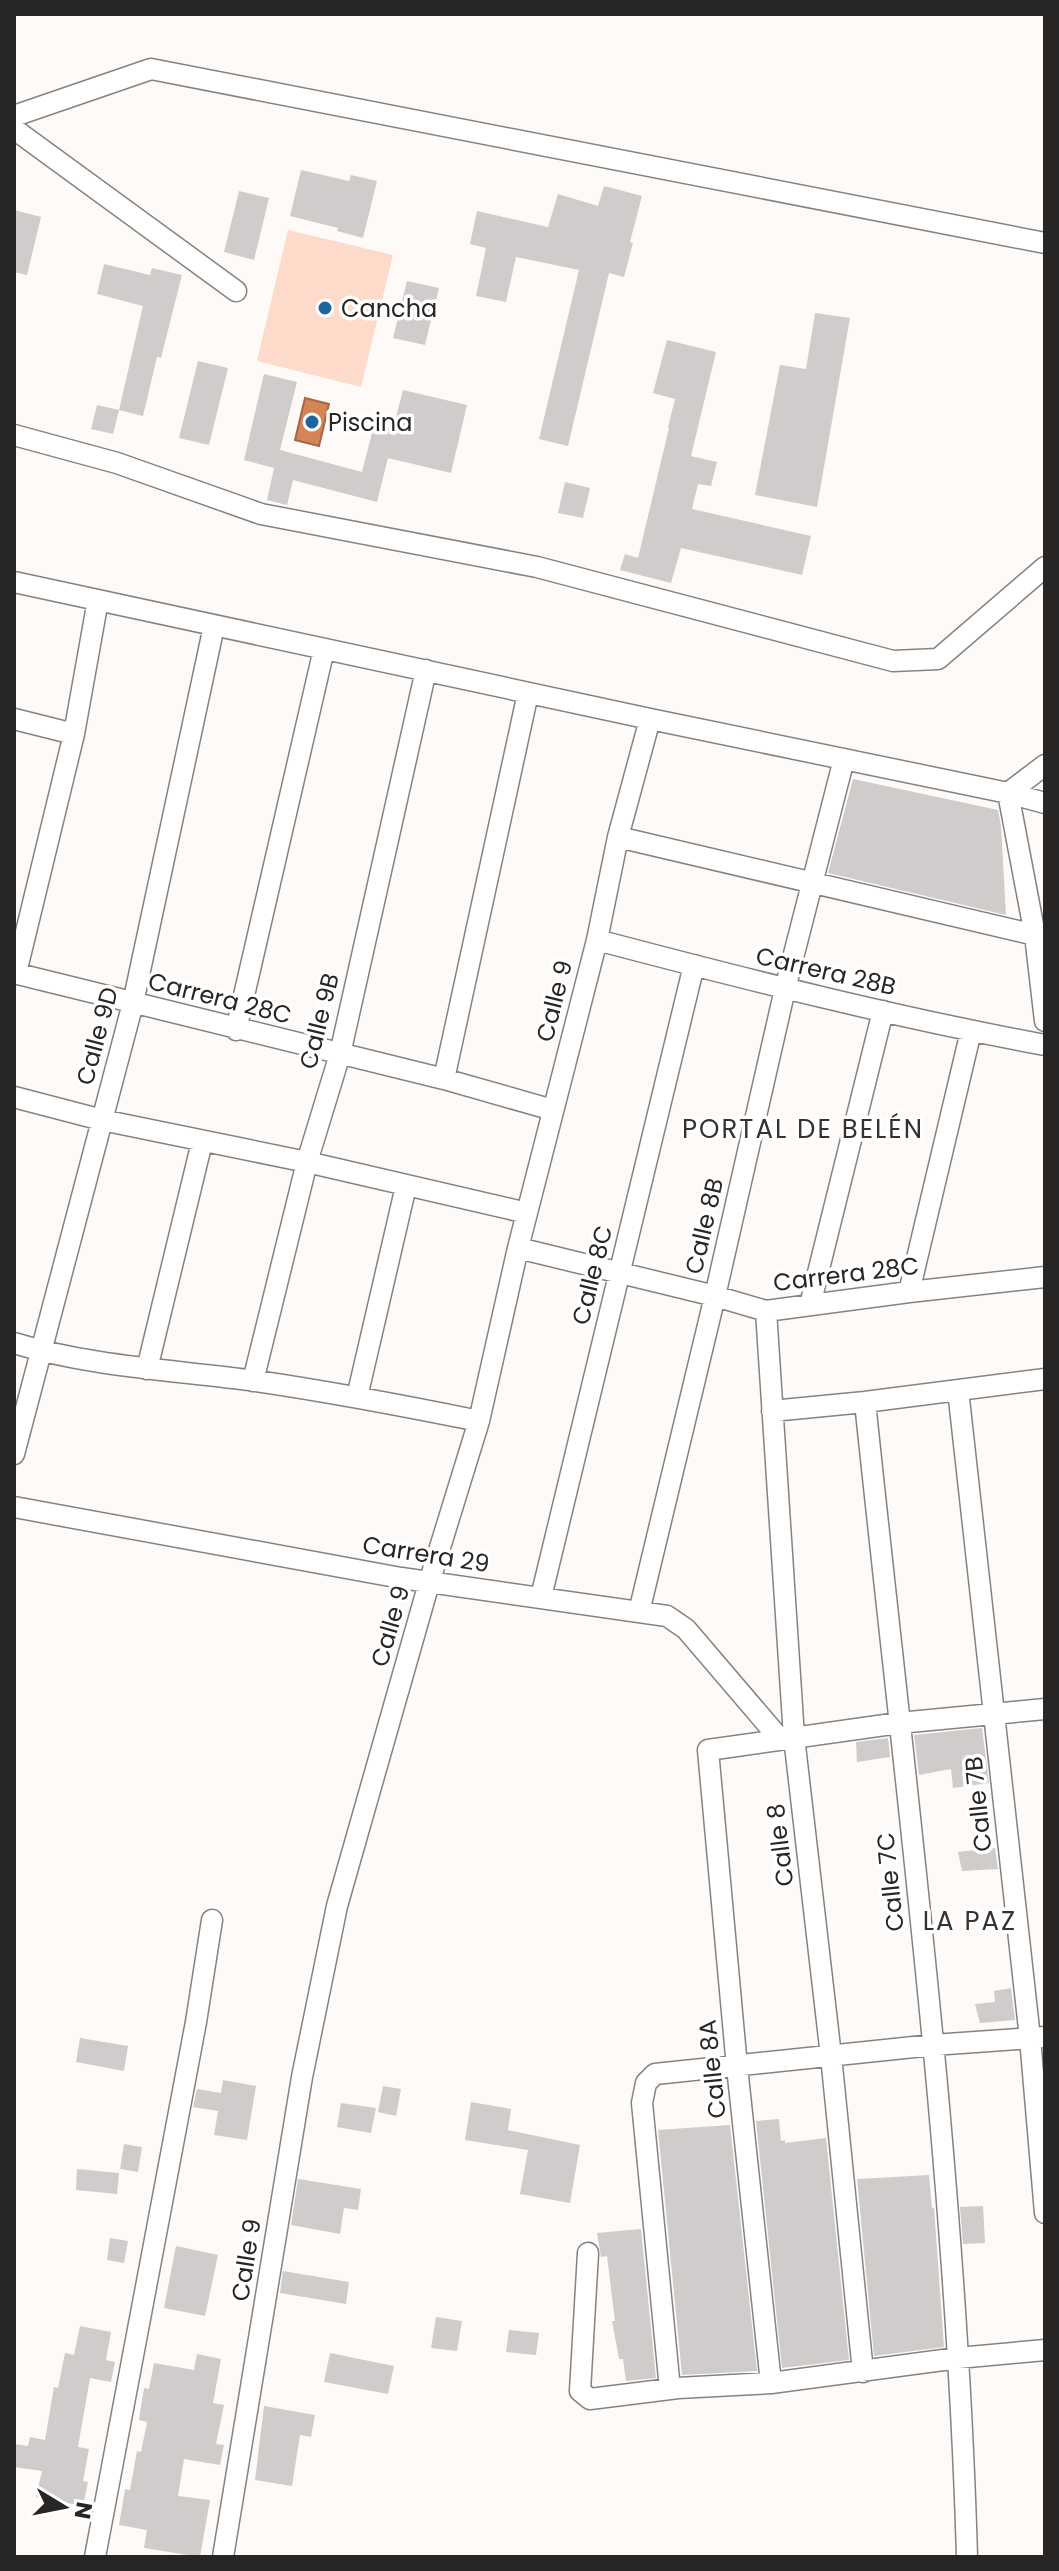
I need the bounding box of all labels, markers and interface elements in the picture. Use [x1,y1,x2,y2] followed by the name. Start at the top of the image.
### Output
[341,292,437,325] place label: Cancha
[316,299,334,317] marker: Cancha
[328,406,412,439] place label: Piscina
[303,413,321,431] marker: Piscina
[753,939,899,1003] street label: Carrera 28B
[528,957,580,1045] street label: Calle 9
[145,964,295,1032] street label: Carrera 28C
[291,970,347,1072] street label: Calle 9B
[68,983,126,1089] street label: Calle 9D
[682,1111,924,1147] district label: PORTAL DE BELÉN
[677,1175,731,1277] street label: Calle 8B
[564,1222,620,1328] street label: Calle 8C
[771,1249,921,1299] street label: Carrera 28C
[360,1528,492,1580] street label: Carrera 29
[363,1582,417,1670] street label: Calle 9
[957,1755,999,1853] street label: Calle 7B
[759,1802,801,1888] street label: Calle 8
[868,1831,912,1933] street label: Calle 7C
[923,1903,1017,1939] district label: LA PAZ
[690,2018,734,2120] street label: Calle 8A
[223,2216,269,2304] street label: Calle 9
[24,2467,104,2547] north arrow
[67,2500,100,2521] text: N

